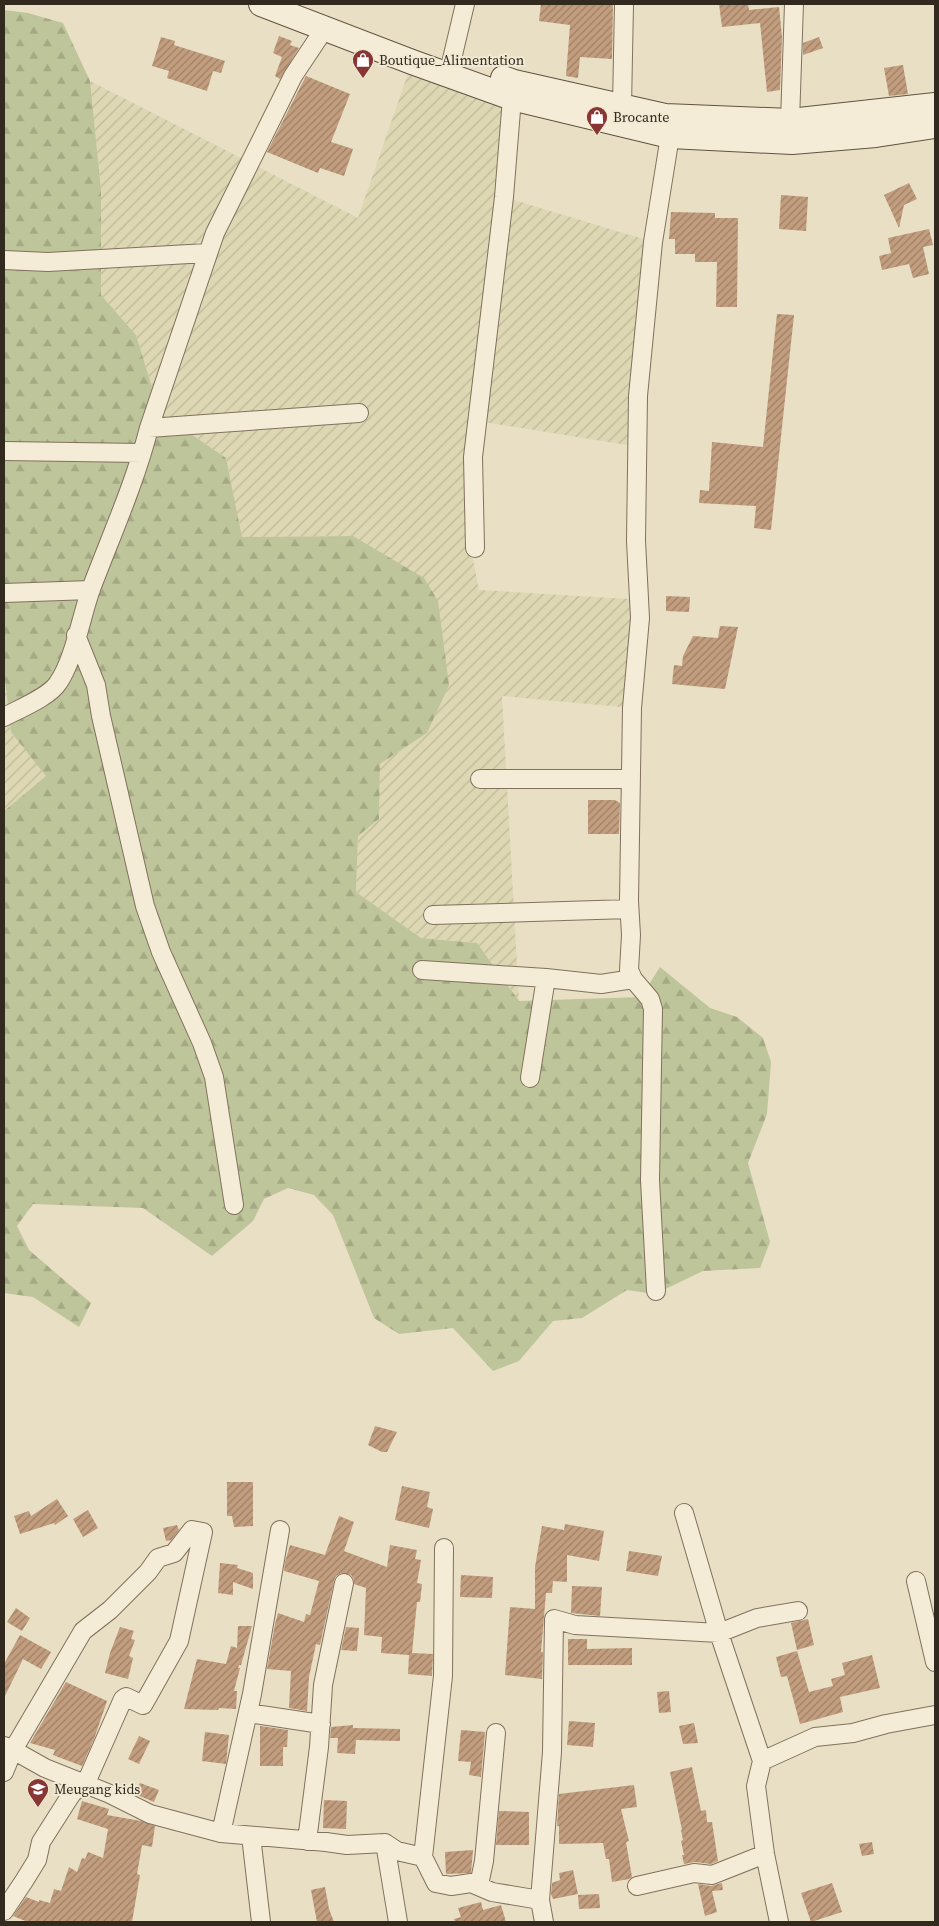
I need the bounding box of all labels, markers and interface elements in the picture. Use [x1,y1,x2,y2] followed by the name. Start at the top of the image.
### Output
[351,48,375,79] shop icon: Boutique_Alimentation
[379,50,525,70] place label: Boutique_Alimentation
[585,105,609,136] shop icon: Brocante
[613,107,669,127] place label: Brocante
[26,1777,50,1808] school or university icon: Meugang kids
[54,1779,140,1799] place label: Meugang kids

